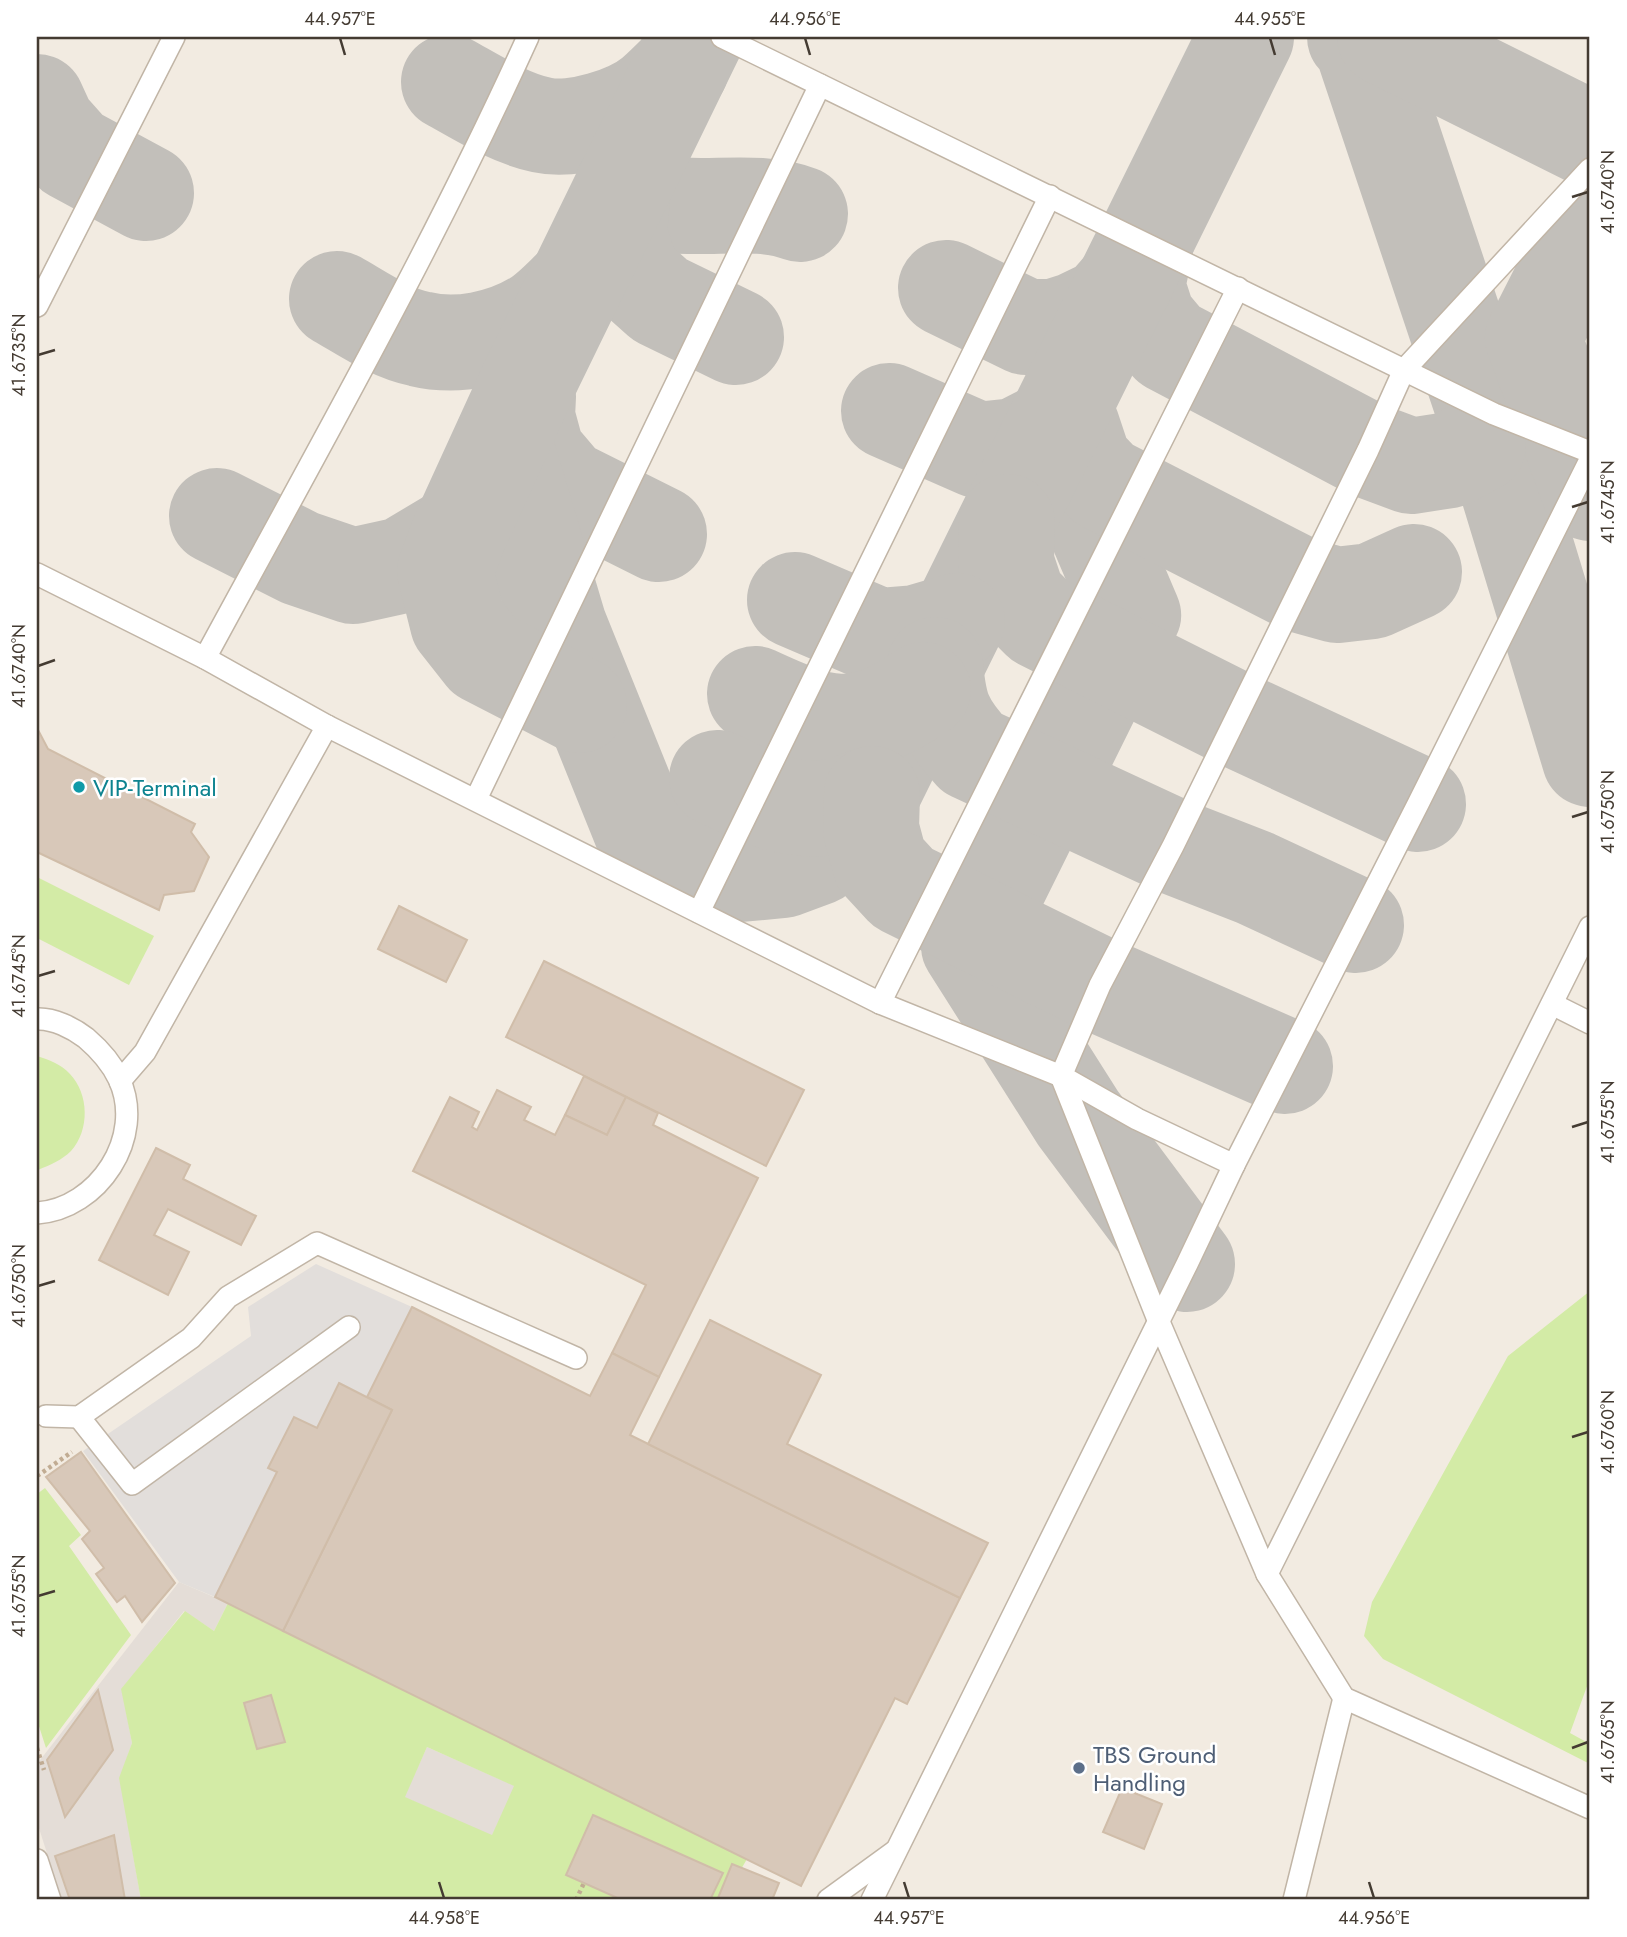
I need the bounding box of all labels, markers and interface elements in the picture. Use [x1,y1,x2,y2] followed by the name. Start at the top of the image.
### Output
[304,6,376,32] text: 44.957°E
[769,6,841,32] text: 44.956°E
[1234,6,1306,32] text: 44.955°E
[1595,150,1621,234] text: 41.6740°N
[6,314,32,396] text: 41.6735°N
[1595,460,1621,544] text: 41.6745°N
[6,624,32,708] text: 41.6740°N
[93,770,217,805] place label: VIP-Terminal
[1595,770,1621,854] text: 41.6750°N
[71,779,87,795] marker: VIP-Terminal
[6,934,32,1018] text: 41.6745°N
[1595,1080,1621,1164] text: 41.6755°N
[6,1244,32,1328] text: 41.6750°N
[1595,1390,1621,1474] text: 41.6760°N
[6,1554,32,1638] text: 41.6755°N
[1595,1700,1621,1784] text: 41.6765°N
[1093,1737,1216,1800] place label: TBS Ground Handling
[1071,1760,1087,1776] marker: TBS Ground Handling
[408,1905,480,1931] text: 44.958°E
[873,1905,945,1931] text: 44.957°E
[1338,1905,1410,1931] text: 44.956°E

